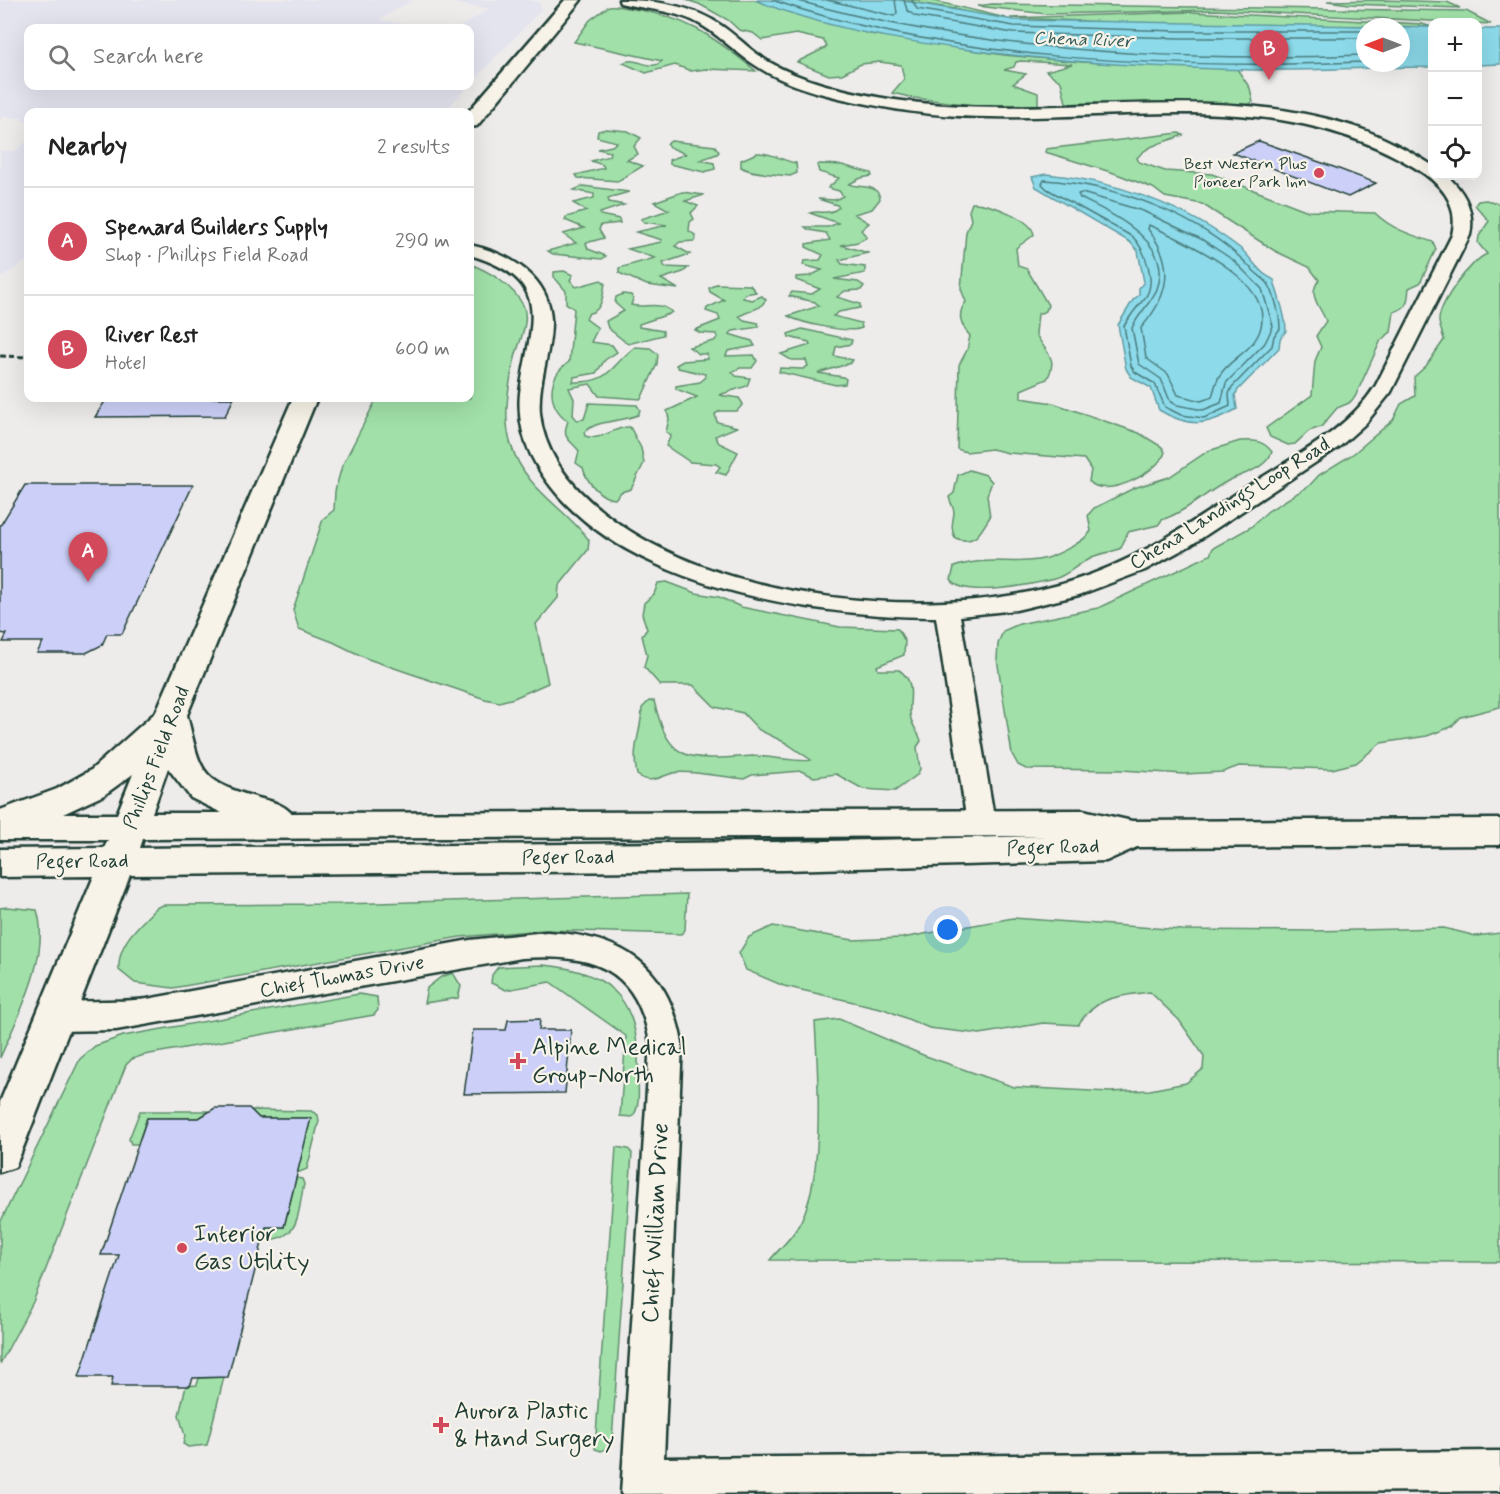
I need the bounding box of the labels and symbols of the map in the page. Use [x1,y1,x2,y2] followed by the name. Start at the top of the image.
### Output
[1356,18,1410,72] north arrow
[1033,26,1135,54] water label: Chena River
[1250,31,1288,80] pin: B
[1184,154,1307,193] place label: Best Western Plus Pioneer Park Inn
[1312,166,1326,180] marker: Best Western Plus Pioneer Park Inn
[1125,431,1336,578] street label: Chena Landings Loop Road
[68,532,107,582] pin: A
[117,683,197,833] street label: Phillips Field Road
[1006,833,1100,865] street label: Peger Road
[521,844,615,874] street label: Peger Road
[35,848,129,878] street label: Peger Road
[933,915,962,944] your location
[258,949,426,1005] street label: Chief Thomas Drive
[532,1032,687,1091] place label: Alpine Medical Group-North
[509,1052,527,1070] marker: Alpine Medical Group-North
[635,1122,677,1324] street label: Chief William Drive
[194,1219,310,1278] place label: Interior Gas Utility
[175,1241,189,1255] marker: Interior Gas Utility
[454,1396,615,1457] place label: Aurora Plastic & Hand Surgery
[432,1416,450,1434] marker: Aurora Plastic & Hand Surgery

